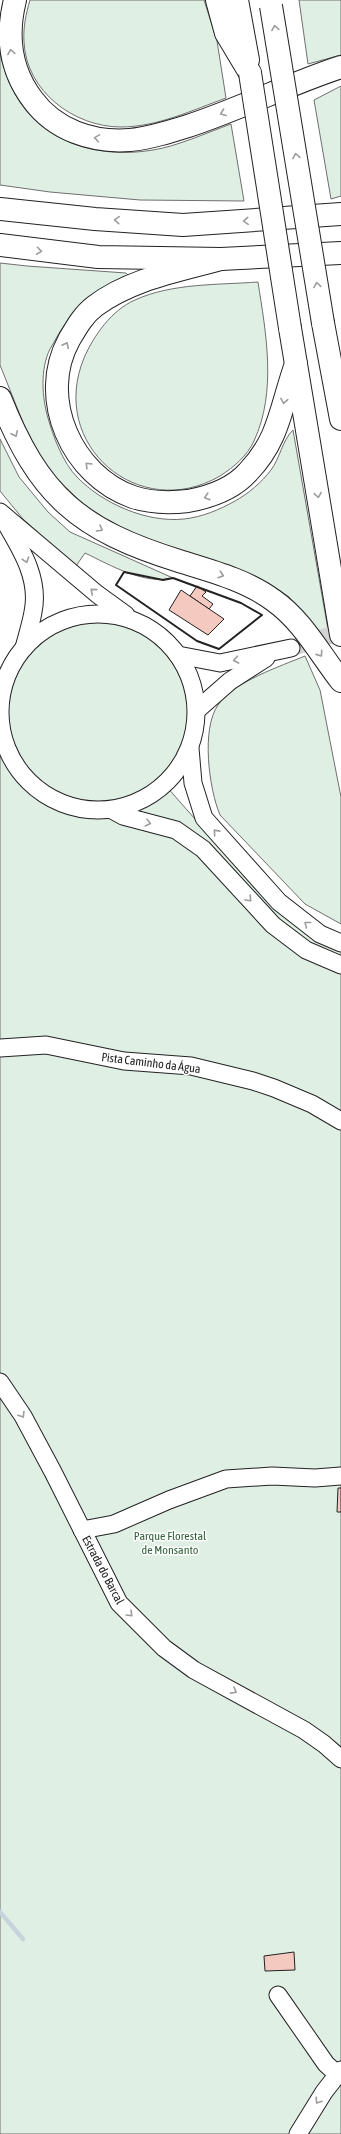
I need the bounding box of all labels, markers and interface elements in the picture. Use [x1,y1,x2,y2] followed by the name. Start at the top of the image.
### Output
[271,25,279,31] one-way arrow
[7,49,16,55] one-way arrow
[220,109,227,117] one-way arrow
[94,134,100,143] one-way arrow
[292,153,301,159] one-way arrow
[114,216,120,225] one-way arrow
[243,216,249,225] one-way arrow
[35,246,42,255] one-way arrow
[313,282,322,288] one-way arrow
[61,342,69,350] one-way arrow
[280,398,288,404] one-way arrow
[10,430,18,438] one-way arrow
[85,462,93,470] one-way arrow
[203,492,210,501] one-way arrow
[313,492,322,498] one-way arrow
[96,525,103,532] one-way arrow
[21,556,29,563] one-way arrow
[218,570,225,579] one-way arrow
[90,588,98,595] one-way arrow
[316,650,323,657] one-way arrow
[233,656,240,664] one-way arrow
[144,818,151,827] one-way arrow
[214,829,221,837] one-way arrow
[245,894,252,902] one-way arrow
[305,922,312,929] one-way arrow
[101,1050,201,1076] street label: Pista Caminho da Água
[17,1411,24,1418] one-way arrow
[134,1529,207,1557] park label: Parque Florestal de Monsanto
[79,1533,127,1607] street label: Estrada do Barcal
[125,1610,133,1617] one-way arrow
[230,1686,237,1694] one-way arrow
[315,2097,323,2104] one-way arrow

